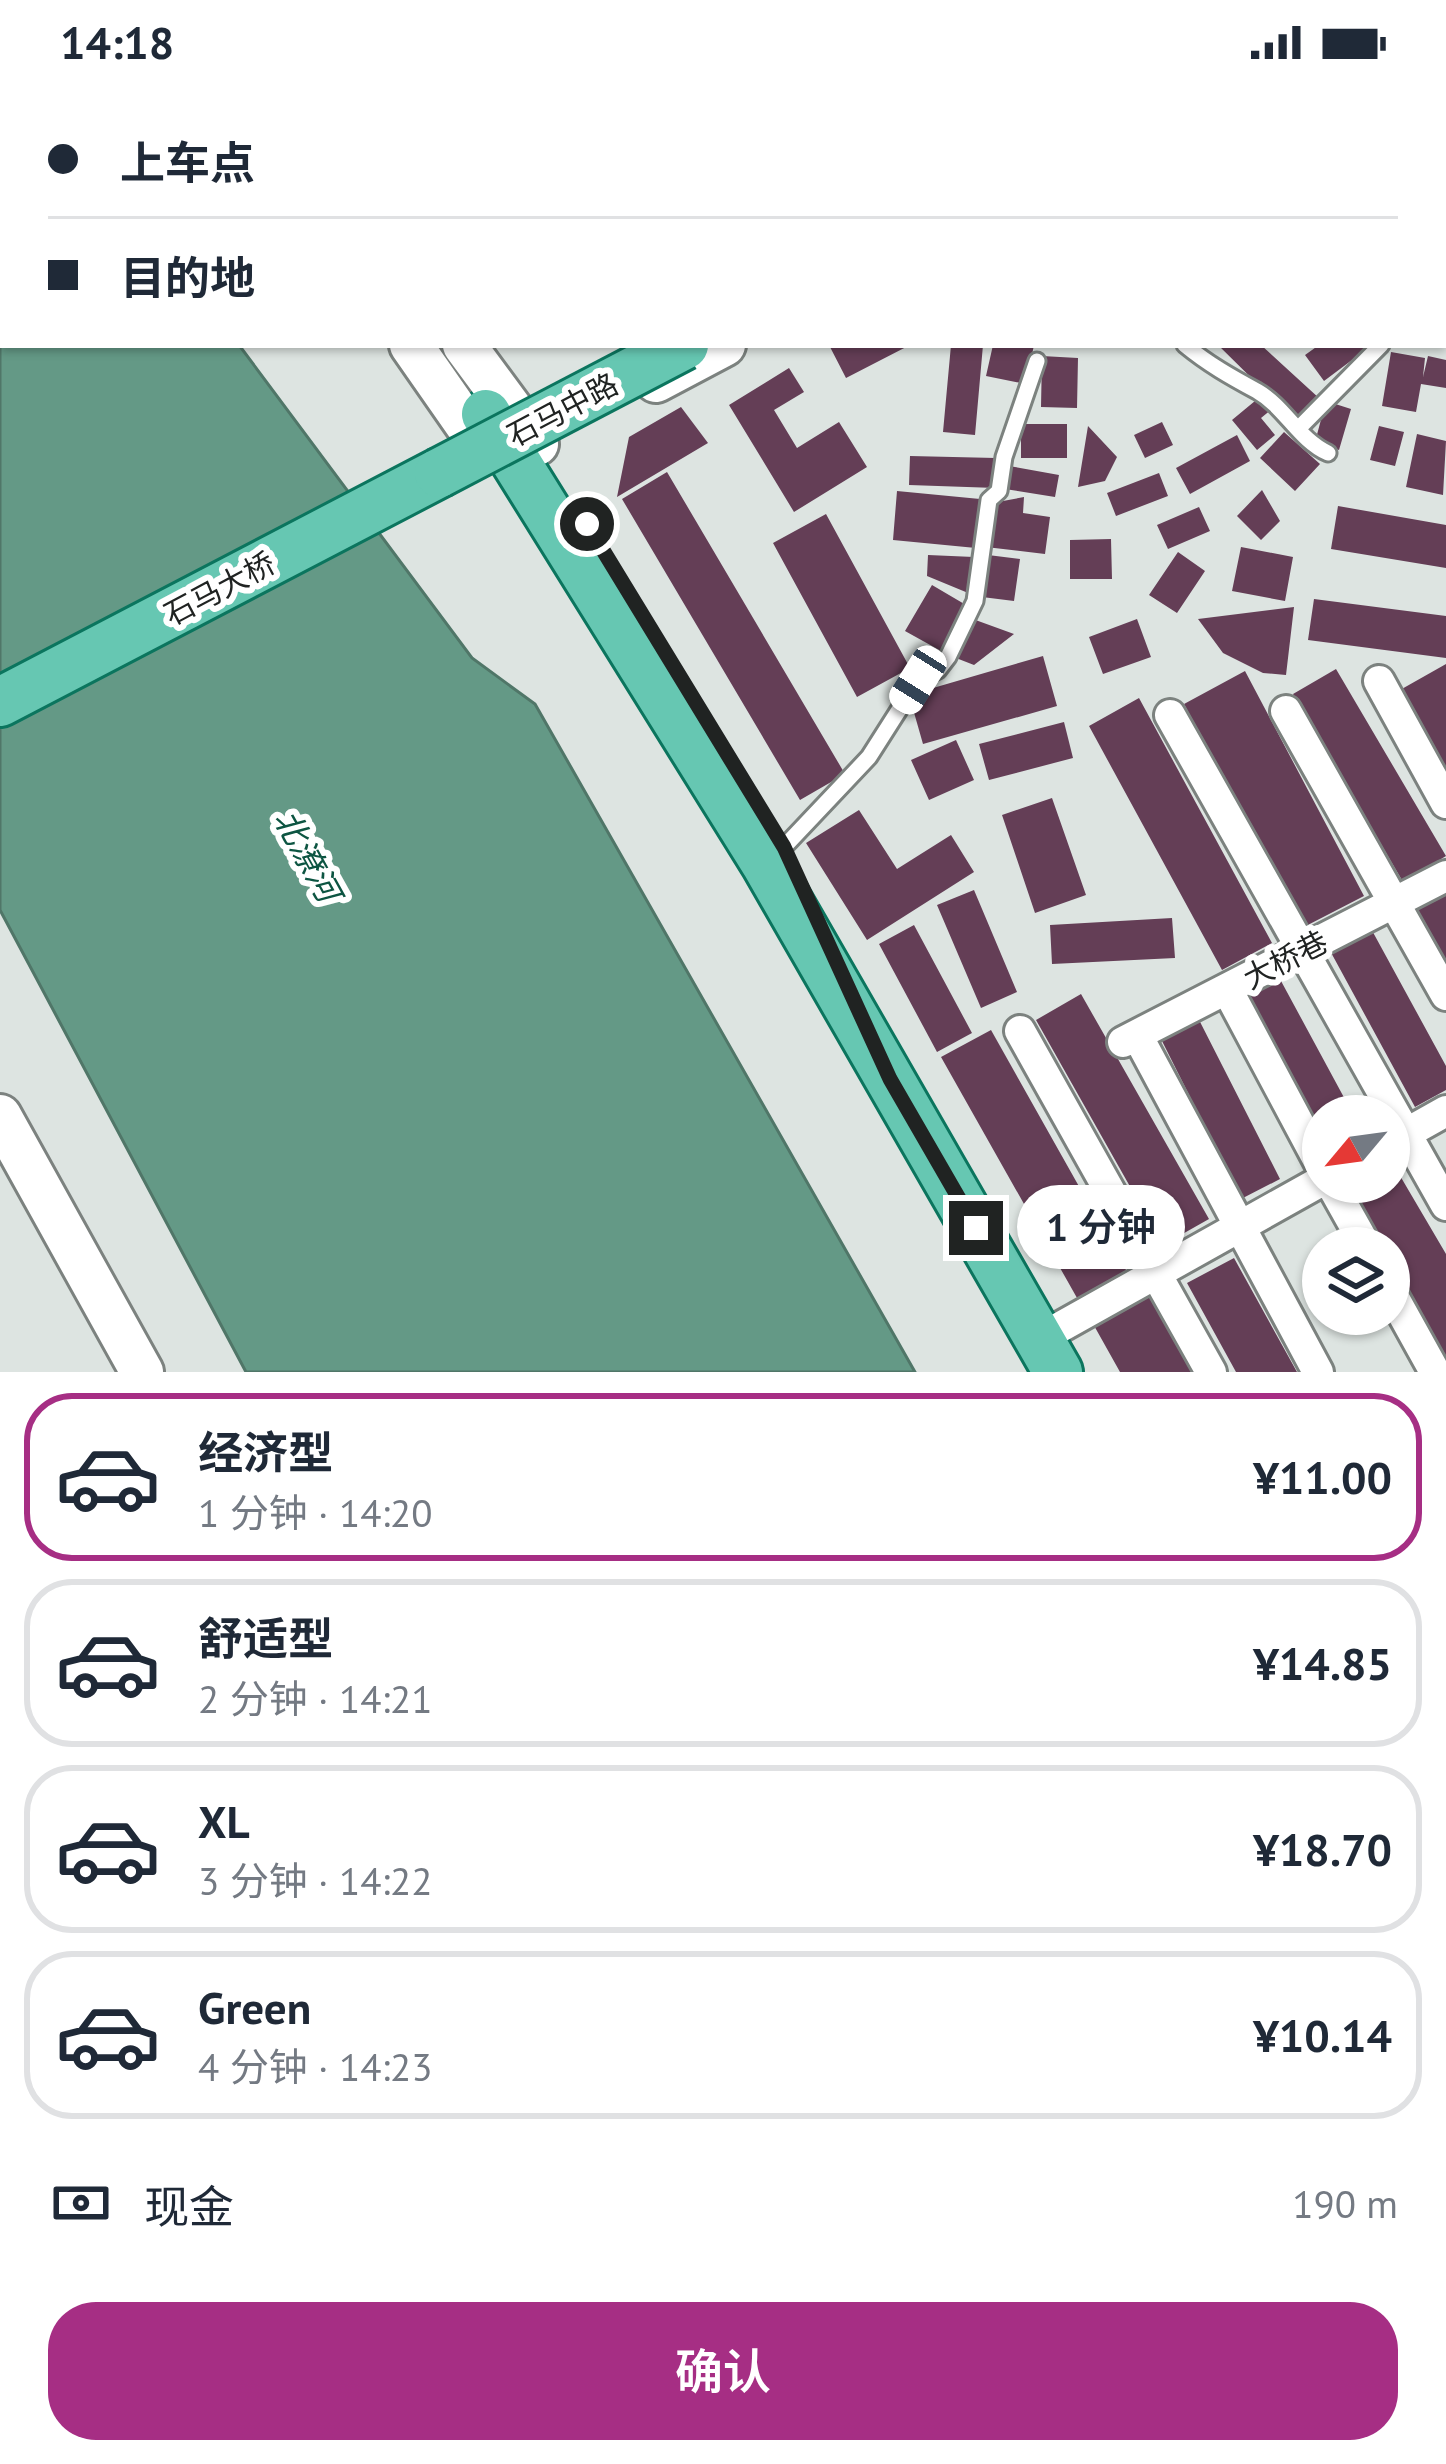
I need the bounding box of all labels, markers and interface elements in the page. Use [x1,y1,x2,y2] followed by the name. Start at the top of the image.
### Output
[60,13,174,71] text: 14:18
[120,133,255,191] text: 上车点
[120,248,255,306] text: 目的地
[500,364,624,454] street label: 石马中路
[560,497,614,551] route start
[157,543,281,633] street label: 石马大桥
[884,640,952,720] car
[265,801,354,914] water label: 北潦河
[1236,921,1334,997] street label: 大桥巷
[1302,1095,1410,1203] north arrow
[1302,1095,1410,1335] map controls
[1018,1186,1186,1270] callout: 1 分钟
[949,1201,1003,1255] route end
[1046,1201,1156,1252] text: 1 分钟
[1302,1227,1410,1335] button: layers
[54,1423,162,1531] icon: car
[198,1423,333,1481] text: 经济型
[1253,1448,1392,1506] text: ¥11.00
[198,1487,432,1538] text: 1 分钟 · 14:20
[54,1609,162,1717] icon: car
[198,1609,333,1667] text: 舒适型
[1253,1634,1392,1692] text: ¥14.85
[198,1673,432,1724] text: 2 分钟 · 14:21
[198,1792,250,1850] text: XL
[54,1795,162,1903] icon: car
[1253,1820,1392,1878] text: ¥18.70
[198,1855,432,1906] text: 3 分钟 · 14:22
[198,1978,311,2036] text: Green
[54,1981,162,2089] icon: car
[1253,2006,1392,2064] text: ¥10.14
[198,2041,432,2092] text: 4 分钟 · 14:23
[48,2170,114,2236] icon: cash
[144,2177,234,2235] text: 现金
[1292,2178,1398,2229] text: 190 m
[48,2302,1398,2440] button: 确认

